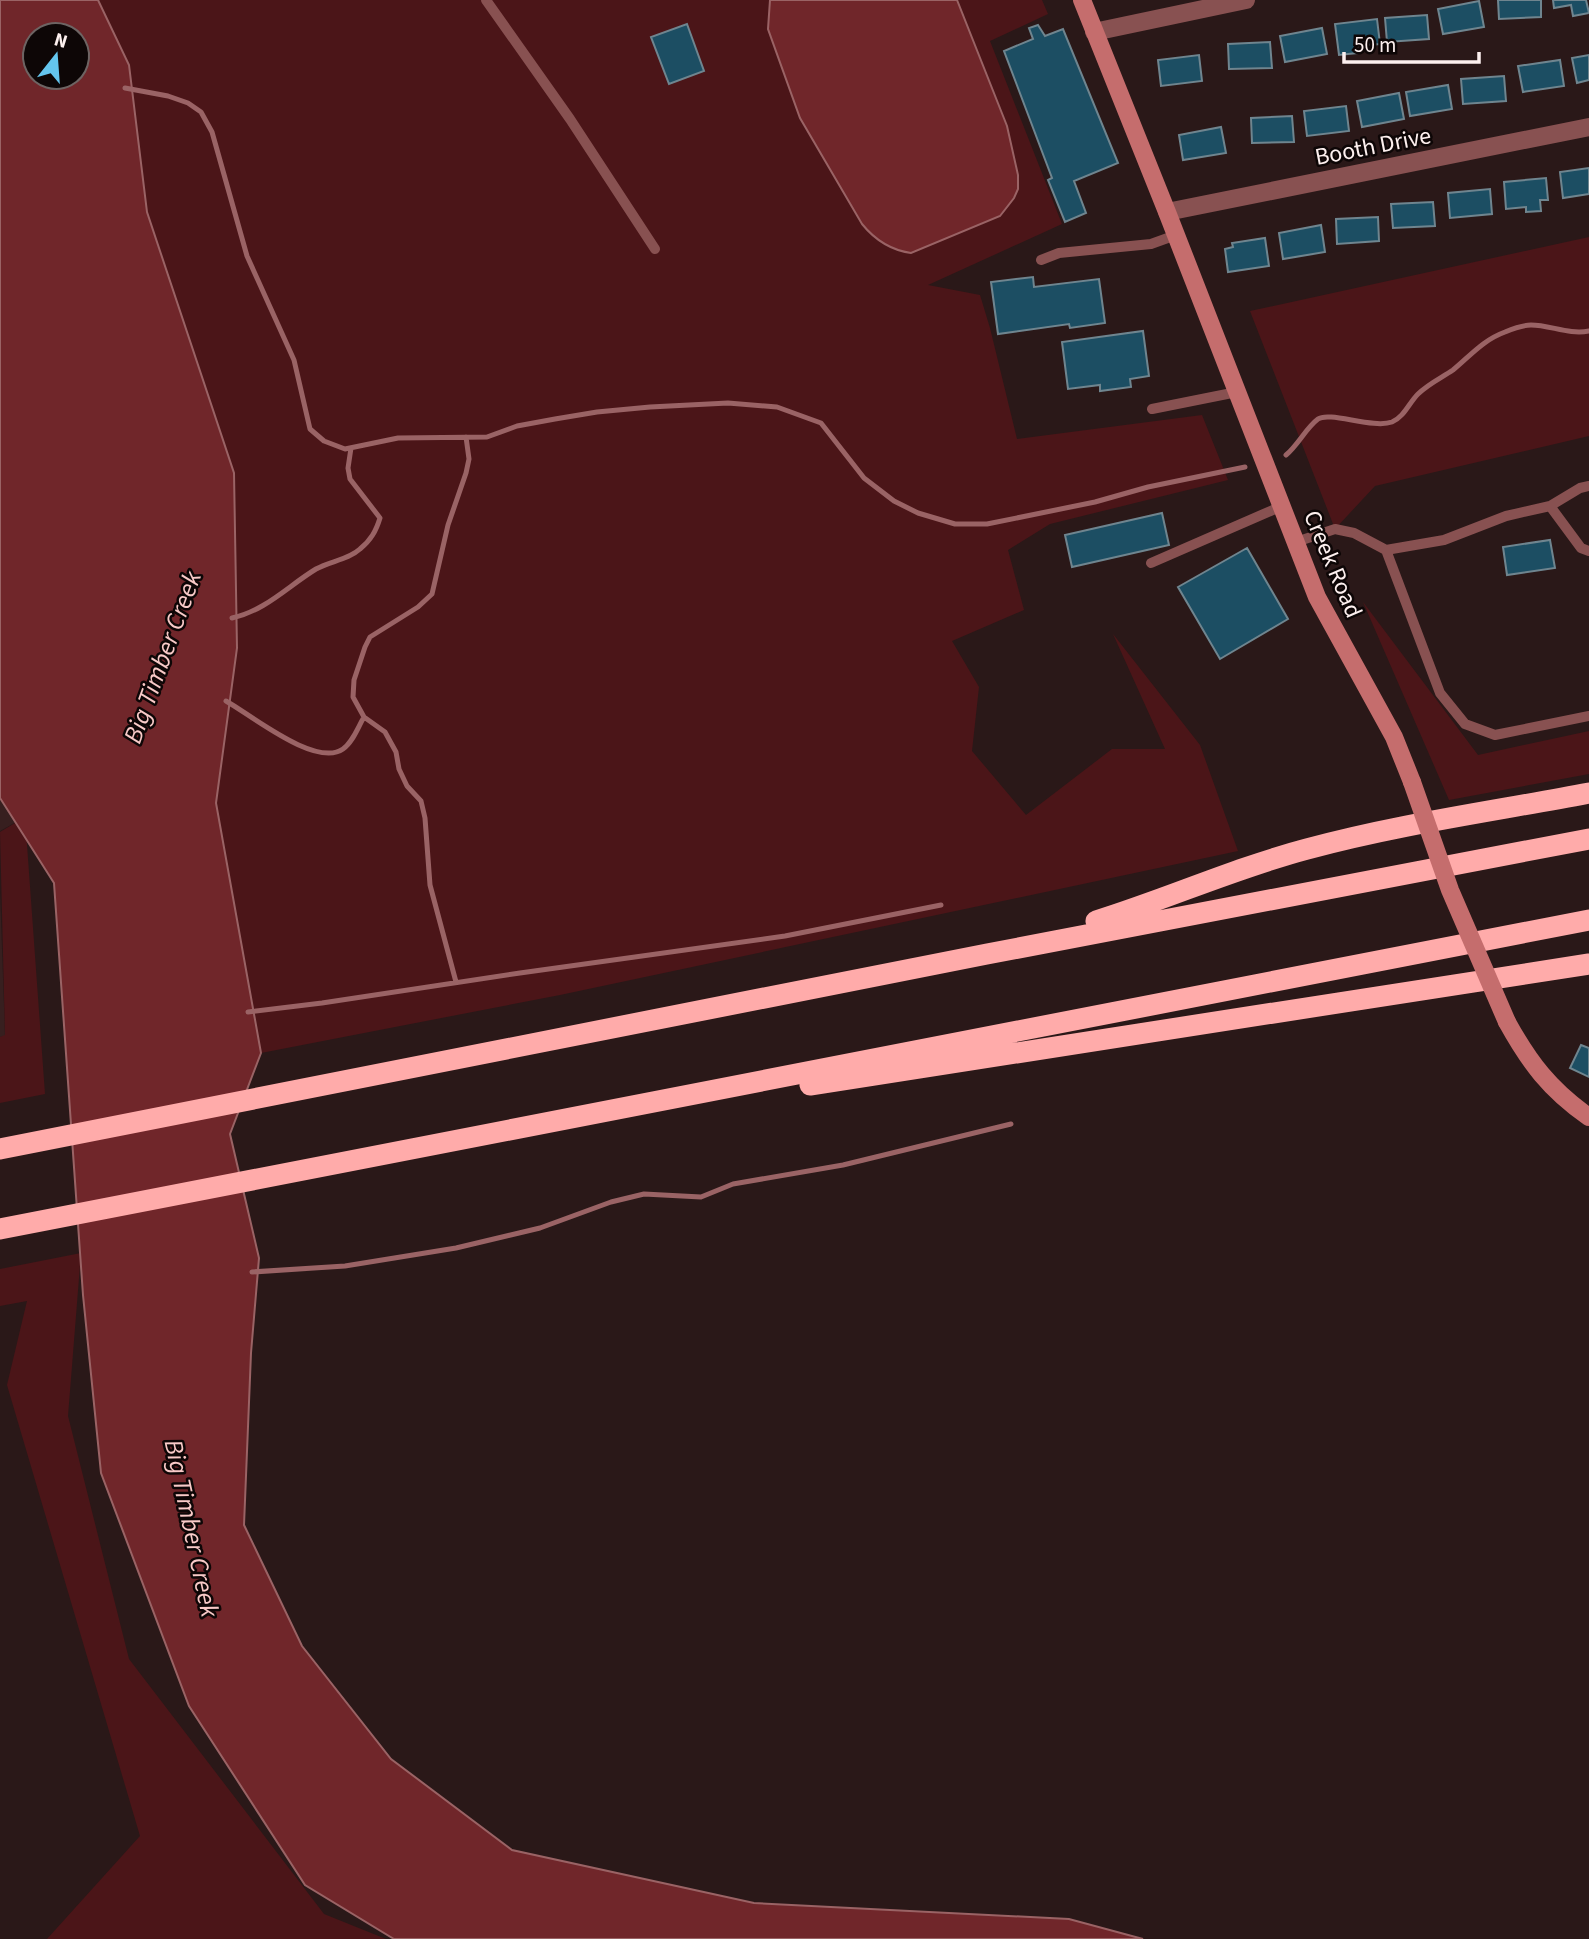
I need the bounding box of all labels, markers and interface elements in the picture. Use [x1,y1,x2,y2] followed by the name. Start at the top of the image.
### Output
[21,21,91,91] north arrow
[1344,21,1479,65] scale bar
[51,26,71,56] text: N
[1354,30,1396,60] text: 50 m
[1312,118,1434,175] street label: Booth Drive
[1294,505,1371,623] street label: Creek Road
[114,565,211,749] water label: Big Timber Creek
[155,1436,229,1621] water label: Big Timber Creek

